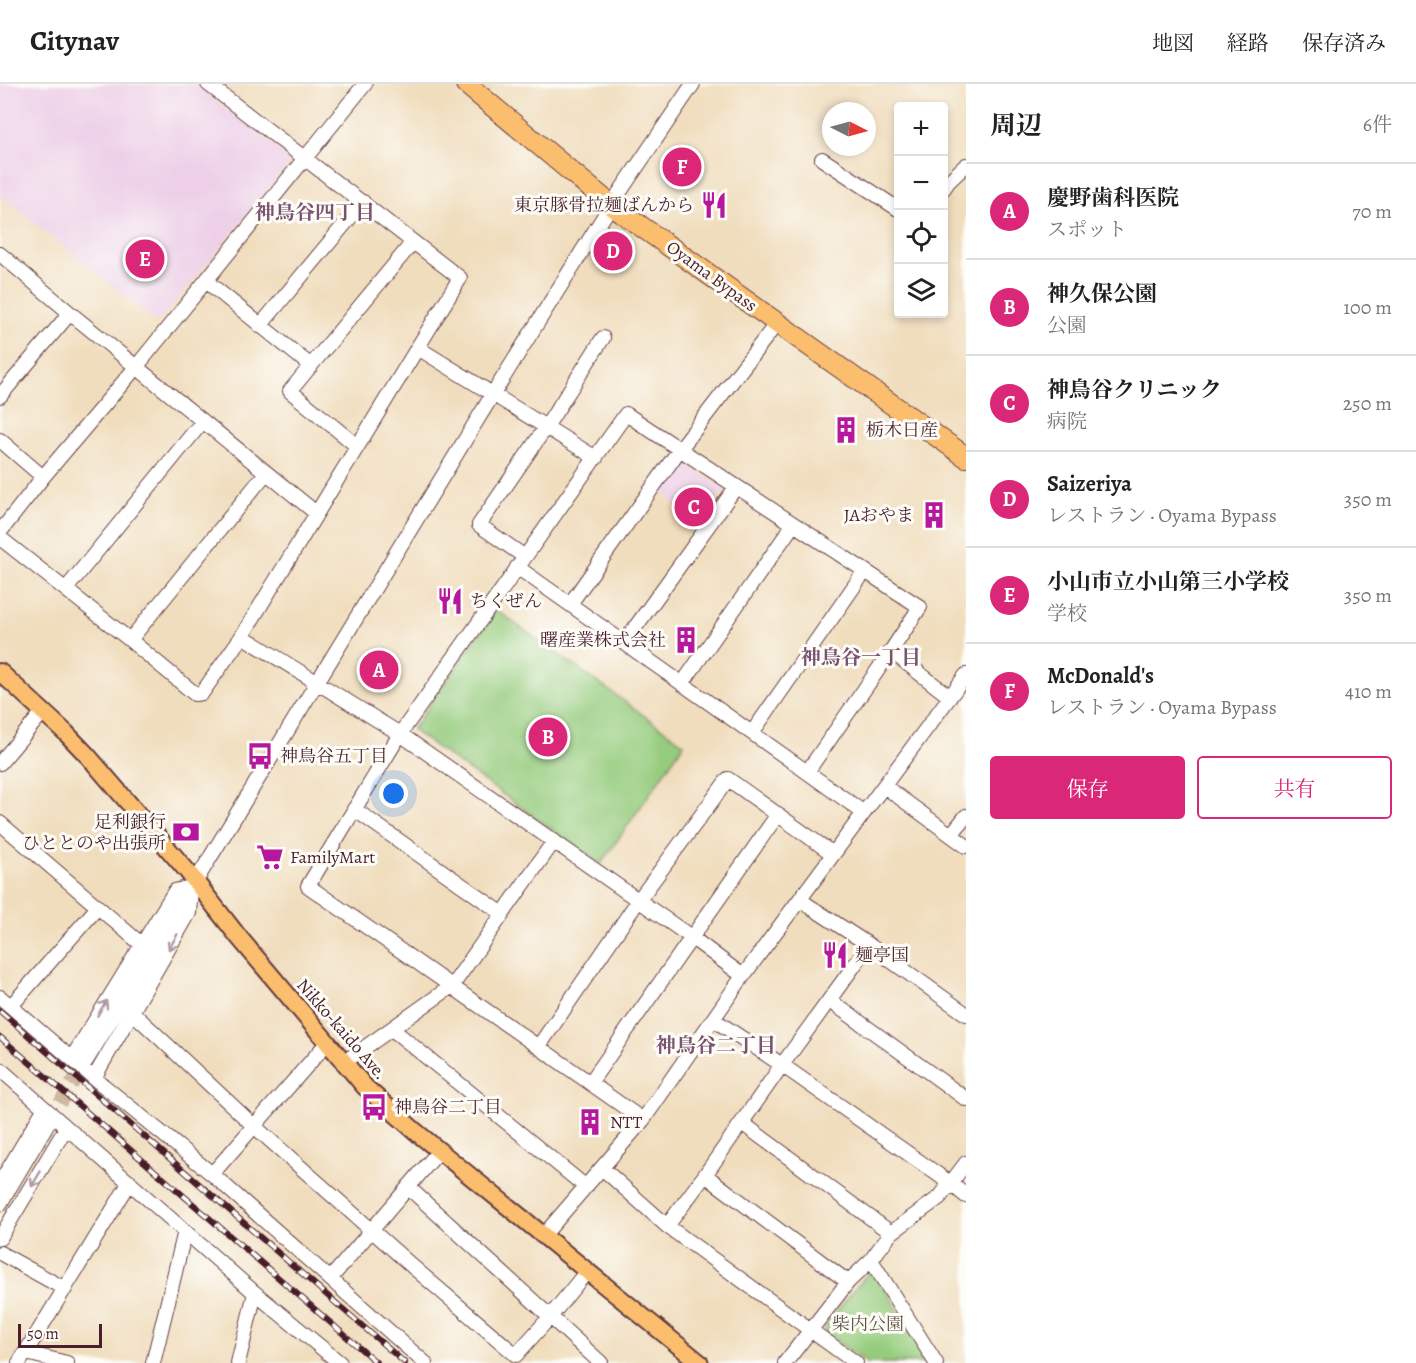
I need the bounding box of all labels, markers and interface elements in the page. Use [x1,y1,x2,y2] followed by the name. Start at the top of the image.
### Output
[30,22,119,60] text: Citynav
[1152,29,1194,57] text: 地図
[1227,29,1269,57] text: 経路
[1302,29,1386,57] text: 保存済み
[822,102,876,156] north arrow
[894,102,948,318] map controls
[894,102,948,156] button: +
[990,108,1042,143] text: 周辺
[1363,111,1392,138] text: 6件
[662,144,702,190] pin: F
[894,156,948,210] button: −
[1047,183,1179,213] text: 慶野歯科医院
[699,190,729,220] restaurant icon: 東京豚骨拉麺ばんから
[514,193,694,217] place label: 東京豚骨拉麺ばんから
[1003,198,1016,225] text: A
[1352,198,1392,225] text: 70 m
[255,199,375,226] district label: 神鳥谷四丁目
[894,210,948,264] button: locate
[1047,216,1127,243] text: スポット
[594,228,632,274] pin: D
[662,235,762,317] street label: Oyama Bypass
[126,236,164,282] pin: E
[894,264,948,318] button: layers
[1047,279,1157,309] text: 神久保公園
[1003,294,1016,321] text: B
[1343,294,1392,321] text: 100 m
[1047,312,1087,339] text: 公園
[1047,375,1222,405] text: 神鳥谷クリニック
[1003,390,1016,417] text: C
[1343,390,1392,417] text: 250 m
[1047,408,1087,435] text: 病院
[831,415,861,445] building icon: 栃木日産
[866,418,938,442] place label: 栃木日産
[1047,469,1132,499] text: Saizeriya
[674,484,714,530] pin: C
[1003,486,1016,513] text: D
[1344,486,1392,513] text: 350 m
[919,500,949,530] building icon: JAおやま
[1047,502,1277,529] text: レストラン · Oyama Bypass
[844,503,914,527] place label: JAおやま
[1047,567,1289,597] text: 小山市立小山第三小学校
[1004,582,1015,609] text: E
[1344,582,1392,609] text: 350 m
[435,586,465,616] restaurant icon: ちくぜん
[470,589,542,613] place label: ちくぜん
[1047,600,1087,627] text: 学校
[671,625,701,655] building icon: 曙産業株式会社
[540,628,666,652] place label: 曙産業株式会社
[801,644,921,671] district label: 神鳥谷一丁目
[360,648,398,692] pin: A
[1047,661,1154,691] text: McDonald's
[1004,678,1015,705] text: F
[1345,678,1392,705] text: 410 m
[1047,694,1277,721] text: レストラン · Oyama Bypass
[528,714,568,760] pin: B
[245,741,275,771] bus stop icon: 神鳥谷五丁目
[280,744,388,768] place label: 神鳥谷五丁目
[990,756,1185,819] button: 保存
[1197,756,1392,819] button: 共有
[379,779,408,808] your location
[22,810,166,855] place label: 足利銀行 ひととのや出張所
[171,817,201,847] bank icon: 足利銀行 ひととのや出張所
[255,842,285,872] supermarket icon: FamilyMart
[290,845,375,869] place label: FamilyMart
[167,932,178,950] one-way arrow
[820,940,850,970] restaurant icon: 麺亭国
[855,943,909,967] place label: 麺亭国
[292,973,392,1085] street label: Nikko-kaido Ave.
[97,1000,109,1017] one-way arrow
[656,1032,776,1059] district label: 神鳥谷二丁目
[359,1092,389,1122] bus stop icon: 神鳥谷二丁目
[394,1095,502,1119] place label: 神鳥谷二丁目
[575,1107,605,1137] building icon: NTT
[610,1110,643,1134] place label: NTT
[30,1170,43,1187] one-way arrow
[832,1312,904,1336] park label: 柴内公園
[18,1321,102,1348] scale bar
[27,1323,59,1345] text: 50 m

